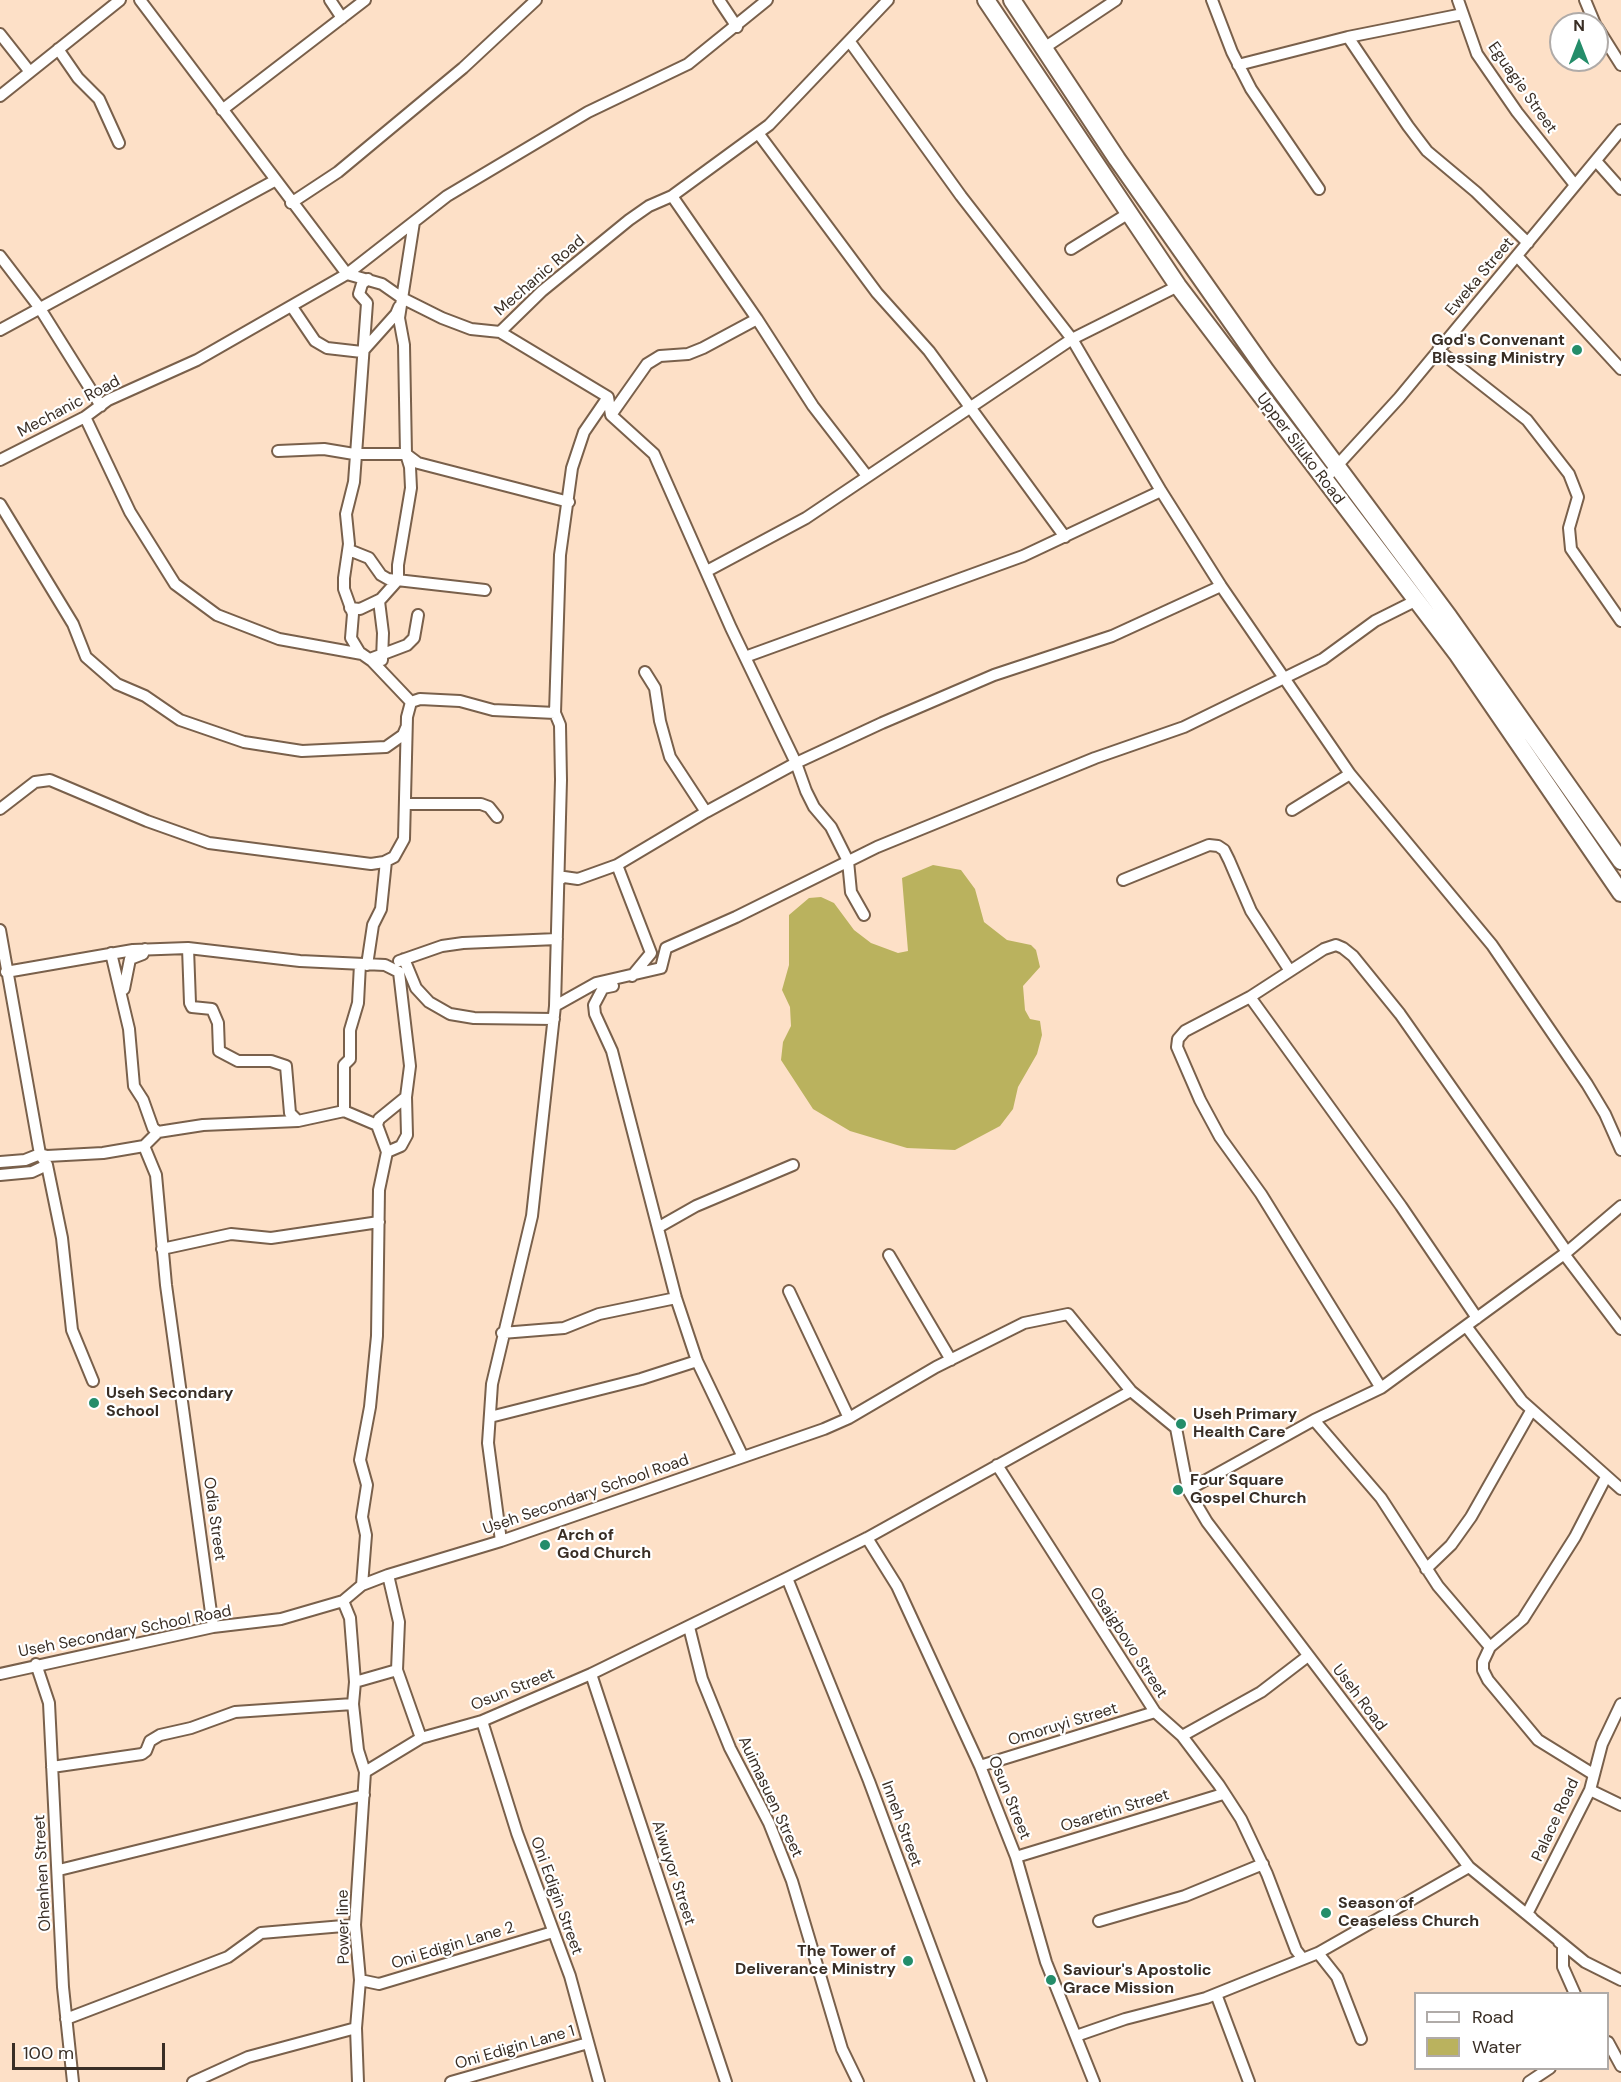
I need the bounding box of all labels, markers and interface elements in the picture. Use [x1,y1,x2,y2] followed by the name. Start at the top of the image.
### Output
[1549,12,1609,72] north arrow
[1573,15,1585,36] text: N
[1483,39,1561,137] street label: Eguagie Street
[491,232,589,320] street label: Mechanic Road
[1442,234,1518,320] street label: Eweka Street
[1431,331,1565,369] place label: God's Convenant Blessing Ministry
[1570,343,1584,357] marker: God's Convenant Blessing Ministry
[14,372,124,442] street label: Mechanic Road
[1252,390,1348,508] street label: Upper Siluko Road
[106,1384,233,1422] place label: Useh Secondary School
[87,1396,101,1410] marker: Useh Secondary School
[1193,1405,1297,1443] place label: Useh Primary Health Care
[1174,1417,1188,1431] marker: Useh Primary Health Care
[480,1451,692,1539] street label: Useh Secondary School Road
[1190,1471,1306,1509] place label: Four Square Gospel Church
[199,1476,229,1562] street label: Odia Street
[1171,1483,1185,1497] marker: Four Square Gospel Church
[557,1526,651,1564] place label: Arch of God Church
[538,1538,552,1552] marker: Arch of God Church
[1085,1584,1171,1702] street label: Osaigbovo Street
[17,1602,233,1662] street label: Useh Secondary School Road
[1328,1661,1390,1735] street label: Useh Road
[468,1665,558,1715] street label: Osun Street
[1006,1699,1120,1751] street label: Omoruyi Street
[734,1733,806,1861] street label: Auimasuen Street
[984,1753,1034,1843] street label: Osun Street
[1528,1775,1584,1865] street label: Palace Road
[877,1778,925,1870] street label: Inneh Street
[1058,1785,1172,1837] street label: Osaretin Street
[30,1814,56,1932] street label: Ohenhen Street
[647,1818,699,1928] street label: Aiwuyor Street
[526,1834,586,1958] street label: Oni Edigin Street
[334,1889,354,1965] street label: Power line
[1338,1894,1479,1932] place label: Season of Ceaseless Church
[1319,1906,1333,1920] marker: Season of Ceaseless Church
[389,1918,517,1974] street label: Oni Edigin Lane 2
[735,1942,896,1980] place label: The Tower of Deliverance Ministry
[901,1954,915,1968] marker: The Tower of Deliverance Ministry
[1063,1961,1212,1999] place label: Saviour's Apostolic Grace Mission
[1044,1973,1058,1987] marker: Saviour's Apostolic Grace Mission
[1414,1992,1609,2070] legend
[1472,2005,1514,2029] text: Road
[453,2022,577,2074] street label: Oni Edigin Lane 1
[15,2031,168,2069] scale bar
[1472,2035,1522,2059] text: Water
[23,2041,74,2065] text: 100 m

